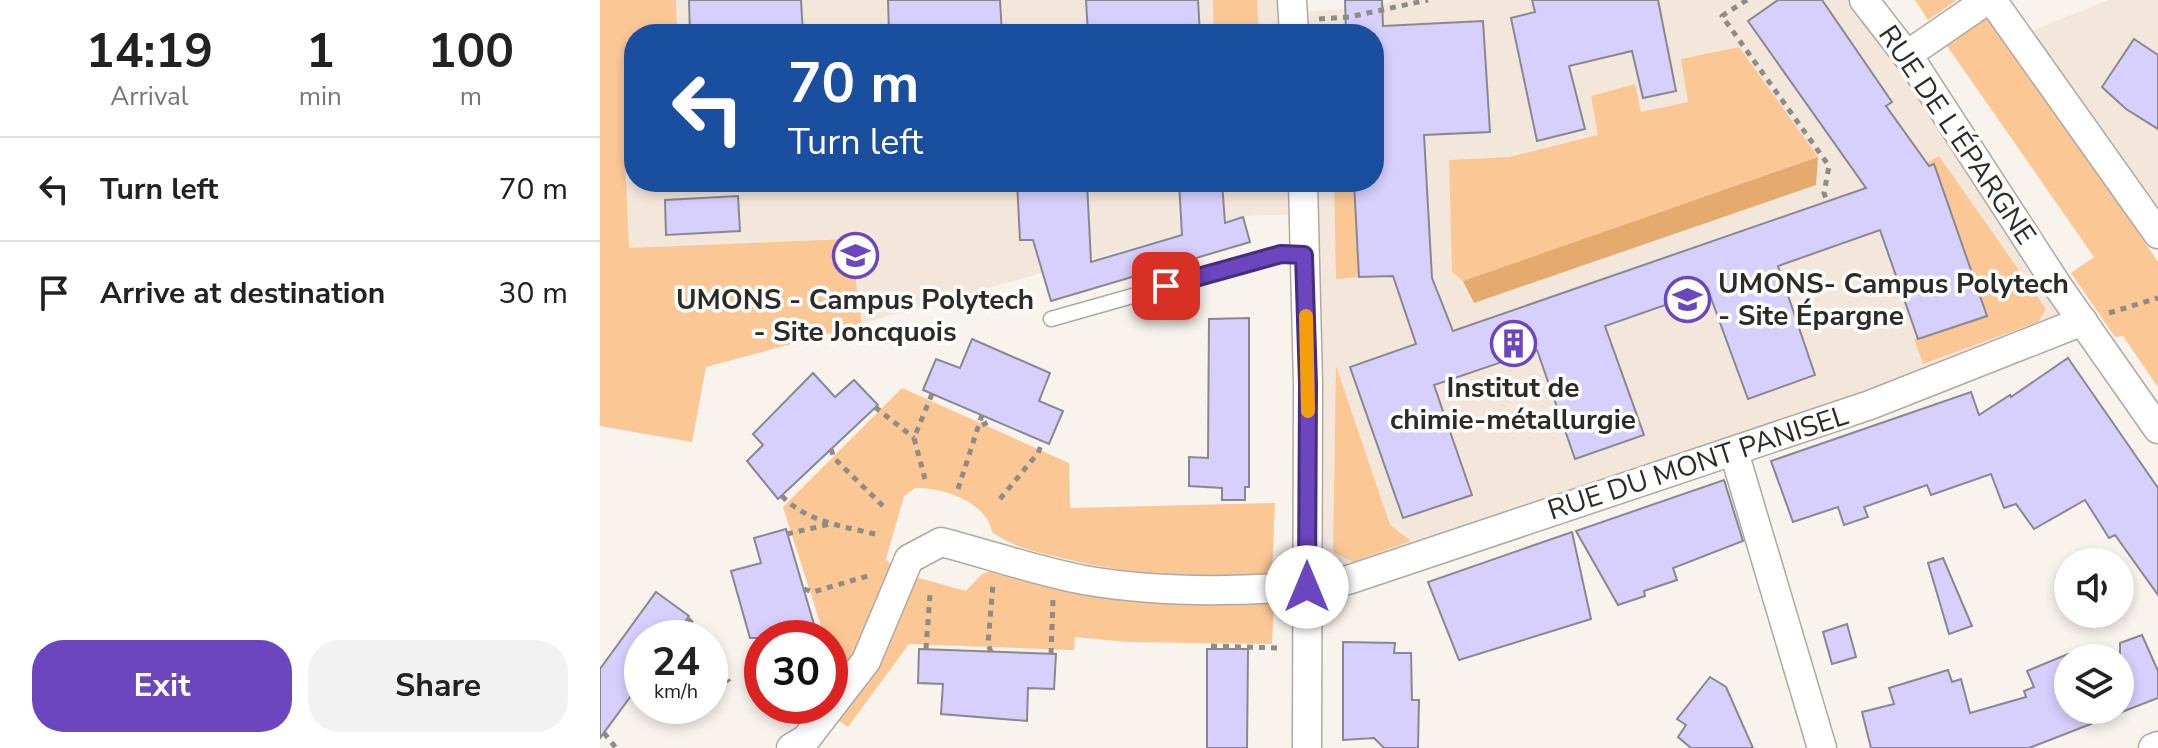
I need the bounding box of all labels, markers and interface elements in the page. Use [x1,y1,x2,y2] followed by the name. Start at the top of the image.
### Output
[86,18,213,84] text: 14:19
[306,18,335,84] text: 1
[428,18,514,84] text: 100
[1869,18,2045,252] street label: RUE DE L'ÉPARGNE
[788,45,919,122] text: 70 m
[656,56,760,160] icon: left
[110,79,189,114] text: Arrival
[299,79,342,114] text: min
[460,79,482,114] text: m
[788,118,923,167] text: Turn left
[32,167,76,211] icon: left
[100,169,218,210] text: Turn left
[499,169,568,210] text: 70 m
[831,231,879,279] school or university icon: UMONS - Campus Polytech - Site Joncquois
[1132,252,1200,320] pin
[1144,264,1188,308] icon: arrive
[1718,265,2069,335] place label: UMONS- Campus Polytech - Site Épargne
[32,271,76,315] icon: arrive
[100,273,385,314] text: Arrive at destination
[499,273,568,314] text: 30 m
[1663,276,1711,324] school or university icon: UMONS- Campus Polytech - Site Épargne
[676,281,1034,351] place label: UMONS - Campus Polytech - Site Joncquois
[1489,320,1537,368] building icon: Institut de chimie-métallurgie
[1390,369,1636,439] place label: Institut de chimie-métallurgie
[1543,396,1853,530] street label: RUE DU MONT PANISEL
[1265,545,1349,629] position arrow
[2054,548,2134,724] map controls
[2054,548,2134,628] button: sound
[744,620,848,724] speed limit sign: 30
[652,635,700,689] text: 24
[32,640,292,732] button: Exit
[308,640,568,732] button: Share
[2054,644,2134,724] button: layers
[654,678,698,705] text: km/h

